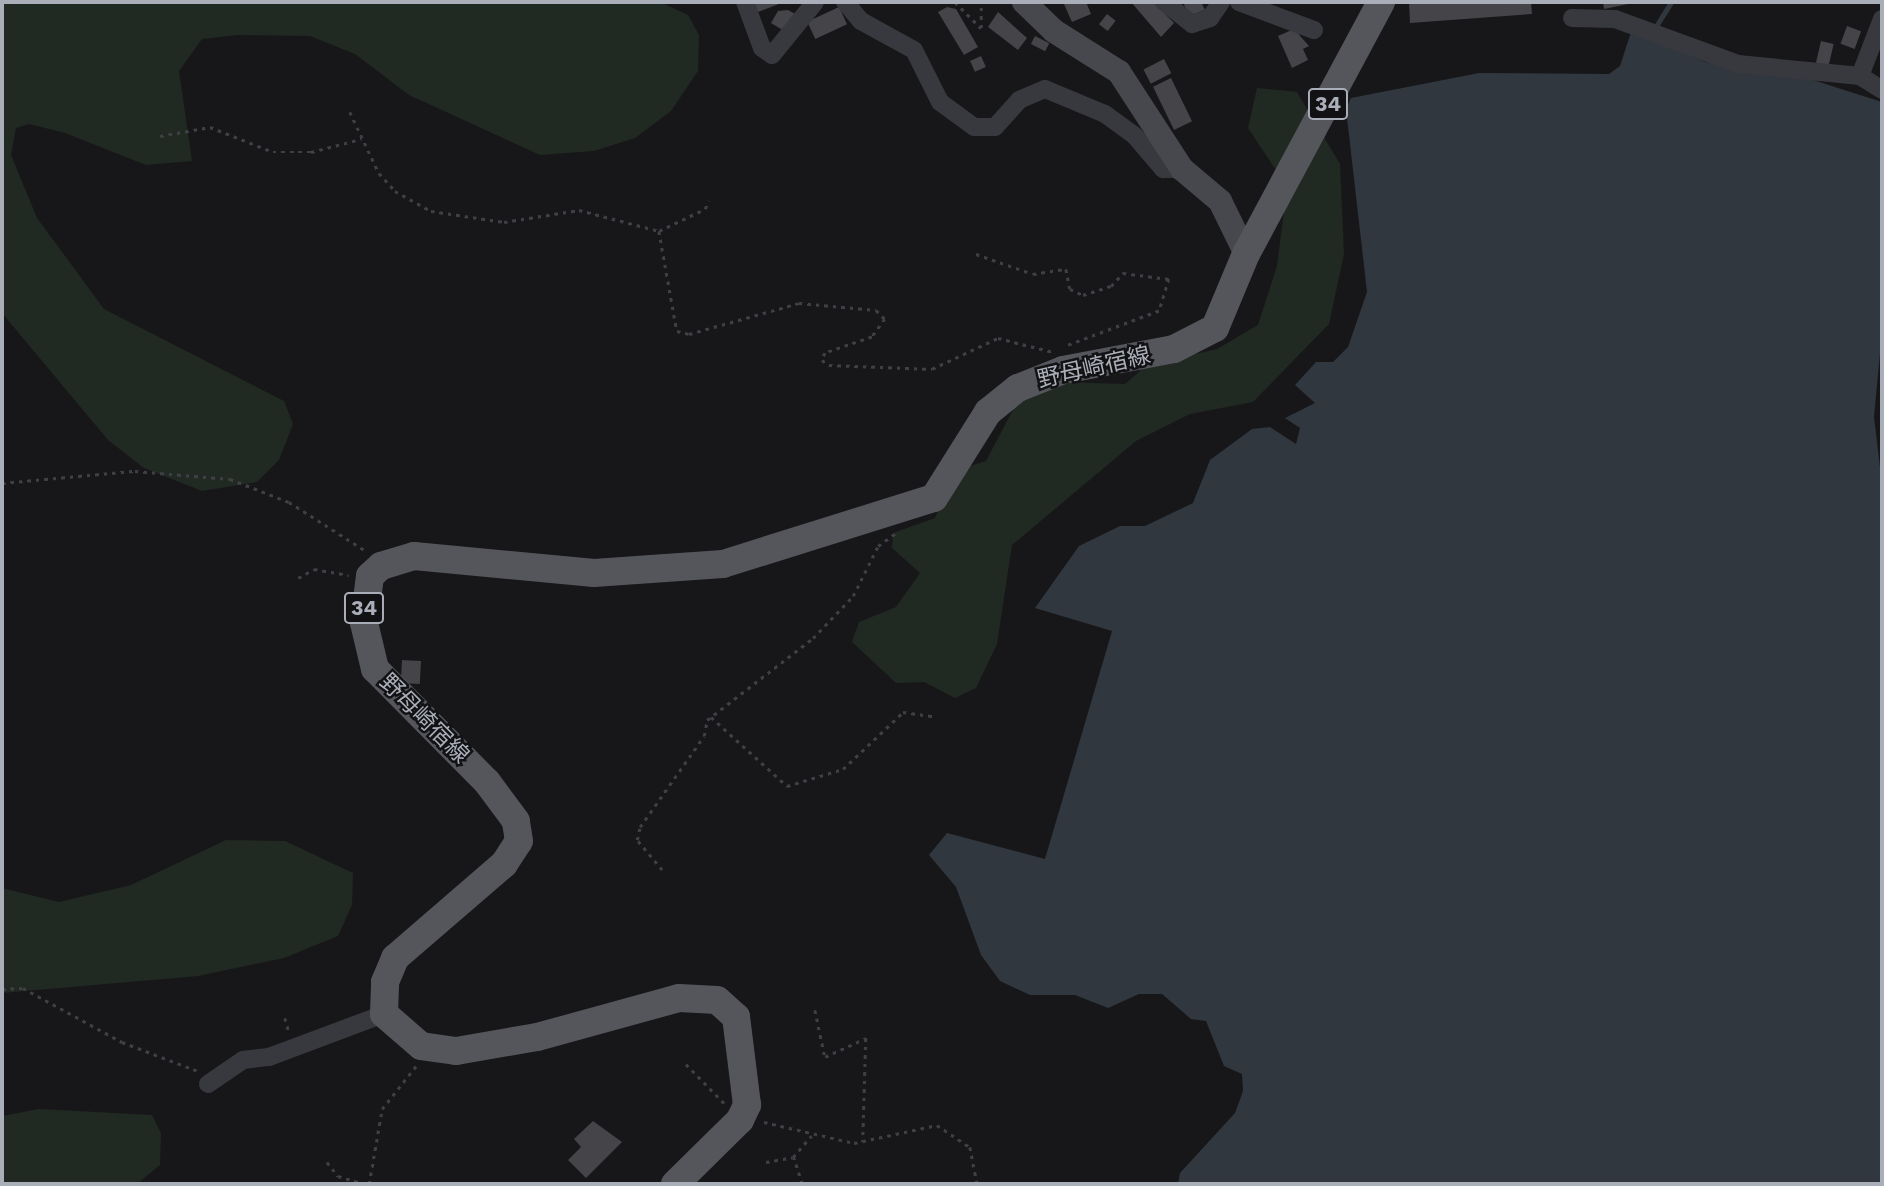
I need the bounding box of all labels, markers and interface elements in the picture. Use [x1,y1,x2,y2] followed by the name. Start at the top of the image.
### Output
[1307,86,1349,122] road number: 34
[1035,342,1153,394] street label: 野母崎宿線
[343,590,385,626] road number: 34
[374,669,474,769] street label: 野母崎宿線

